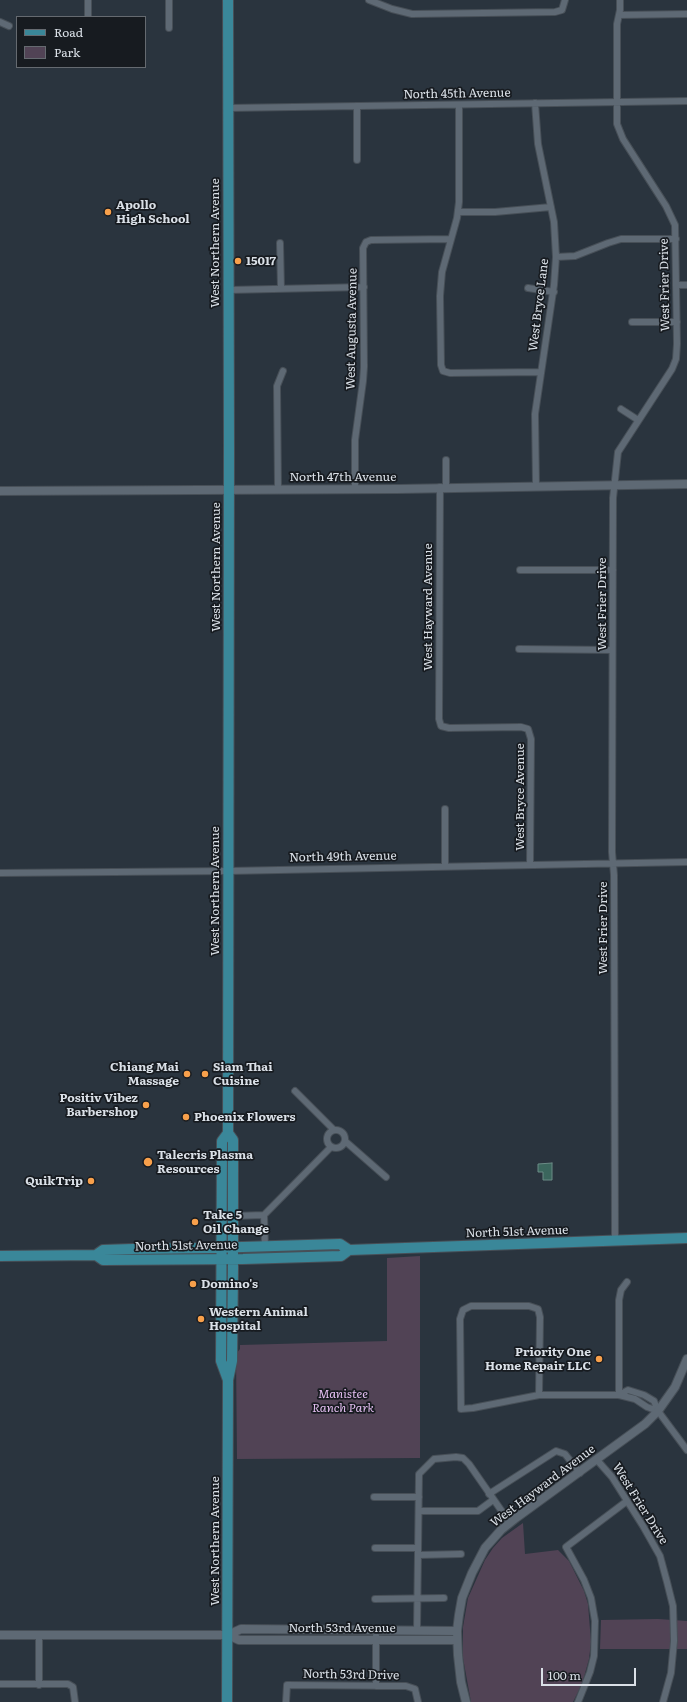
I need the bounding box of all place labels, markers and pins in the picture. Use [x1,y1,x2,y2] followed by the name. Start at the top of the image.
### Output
[116,198,190,226] place label: Apollo High School
[103,207,113,217] marker: Apollo High School
[246,254,276,268] place label: 15017
[233,256,243,266] marker: 15017
[110,1060,179,1088] place label: Chiang Mai Massage
[213,1060,273,1088] place label: Siam Thai Cuisine
[182,1069,192,1079] marker: Chiang Mai Massage
[200,1069,210,1079] marker: Siam Thai Cuisine
[60,1091,138,1119] place label: Positiv Vibez Barbershop
[141,1100,151,1110] marker: Positiv Vibez Barbershop
[194,1110,295,1124] place label: Phoenix Flowers
[181,1112,191,1122] marker: Phoenix Flowers
[157,1148,253,1176] place label: Talecris Plasma Resources
[142,1156,154,1168] marker: Talecris Plasma Resources
[25,1174,83,1188] place label: QuikTrip
[86,1176,96,1186] marker: QuikTrip
[203,1208,269,1236] place label: Take 5 Oil Change
[190,1217,200,1227] marker: Take 5 Oil Change
[201,1277,258,1291] place label: Domino's
[188,1279,198,1289] marker: Domino's
[209,1305,308,1333] place label: Western Animal Hospital
[196,1314,206,1324] marker: Western Animal Hospital
[485,1345,591,1373] place label: Priority One Home Repair LLC
[594,1354,604,1364] marker: Priority One Home Repair LLC

